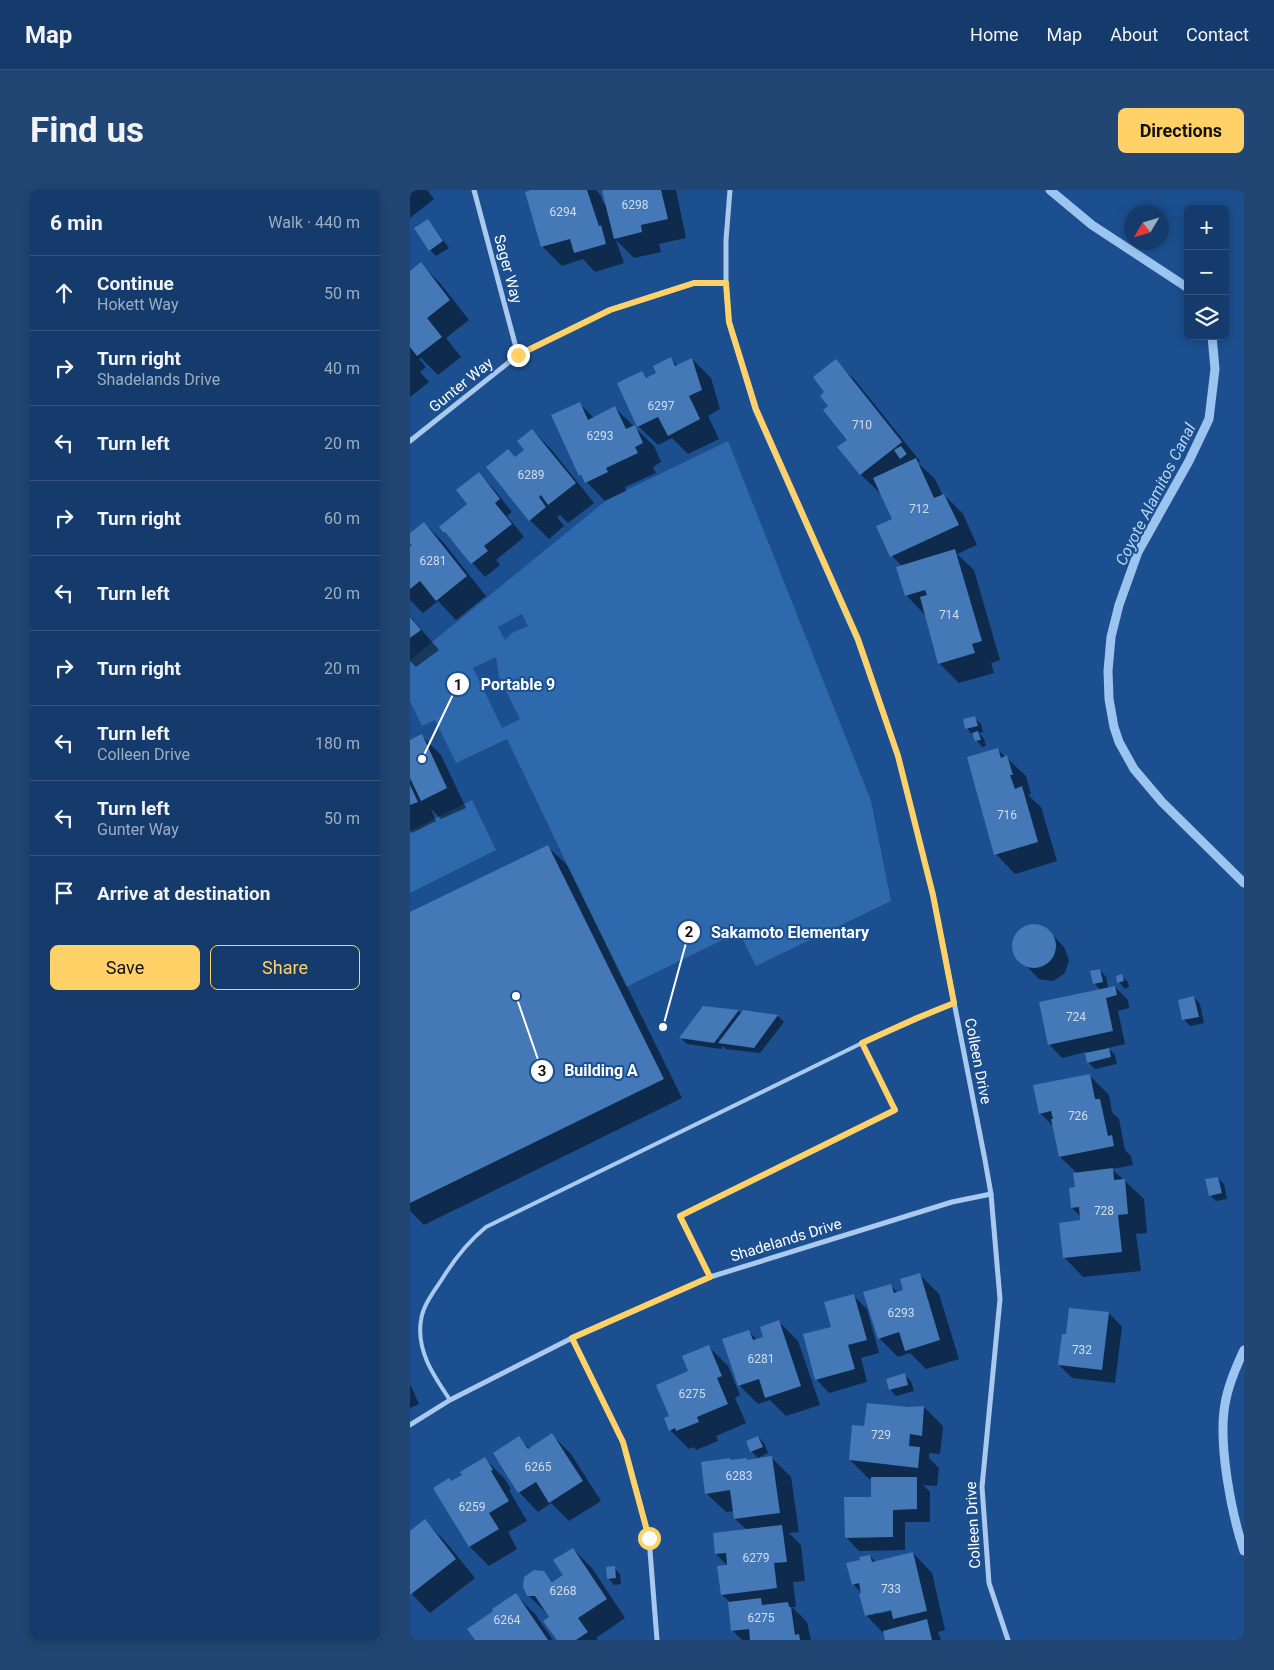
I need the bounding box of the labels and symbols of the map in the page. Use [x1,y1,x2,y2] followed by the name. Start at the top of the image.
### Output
[622,198,649,212] house number: 6298
[550,205,577,219] house number: 6294
[1124,205,1169,250] north arrow
[490,233,526,305] street label: Sager Way
[507,344,530,367] route end
[426,354,496,416] street label: Gunter Way
[648,399,675,413] house number: 6297
[852,418,872,432] house number: 710
[1111,420,1200,568] water label: Coyote Alamitos Canal
[587,429,613,443] house number: 6293
[518,468,544,482] house number: 6289
[909,502,929,516] house number: 712
[420,554,446,568] house number: 6281
[939,608,959,622] house number: 714
[445,669,565,700] callout: Portable 9
[481,675,555,694] text: Portable 9
[454,676,462,694] text: 1
[997,808,1017,822] house number: 716
[676,917,879,948] callout: Sakamoto Elementary
[685,923,694,941] text: 2
[711,923,870,942] text: Sakamoto Elementary
[1066,1010,1086,1024] house number: 724
[961,1016,995,1106] street label: Colleen Drive
[529,1055,648,1086] callout: Building A
[564,1061,638,1080] text: Building A
[538,1062,546,1080] text: 3
[1068,1109,1088,1123] house number: 726
[1094,1204,1114,1218] house number: 728
[728,1215,844,1265] street label: Shadelands Drive
[888,1306,914,1320] house number: 6293
[1072,1343,1092,1357] house number: 732
[748,1352,774,1366] house number: 6281
[679,1387,706,1401] house number: 6275
[871,1428,891,1442] house number: 729
[525,1460,552,1474] house number: 6265
[726,1469,752,1483] house number: 6283
[962,1481,984,1569] street label: Colleen Drive
[459,1500,485,1514] house number: 6259
[638,1527,661,1550] route start
[743,1551,769,1565] house number: 6279
[881,1582,901,1596] house number: 733
[550,1584,577,1598] house number: 6268
[748,1611,775,1625] house number: 6275
[494,1613,521,1627] house number: 6264

